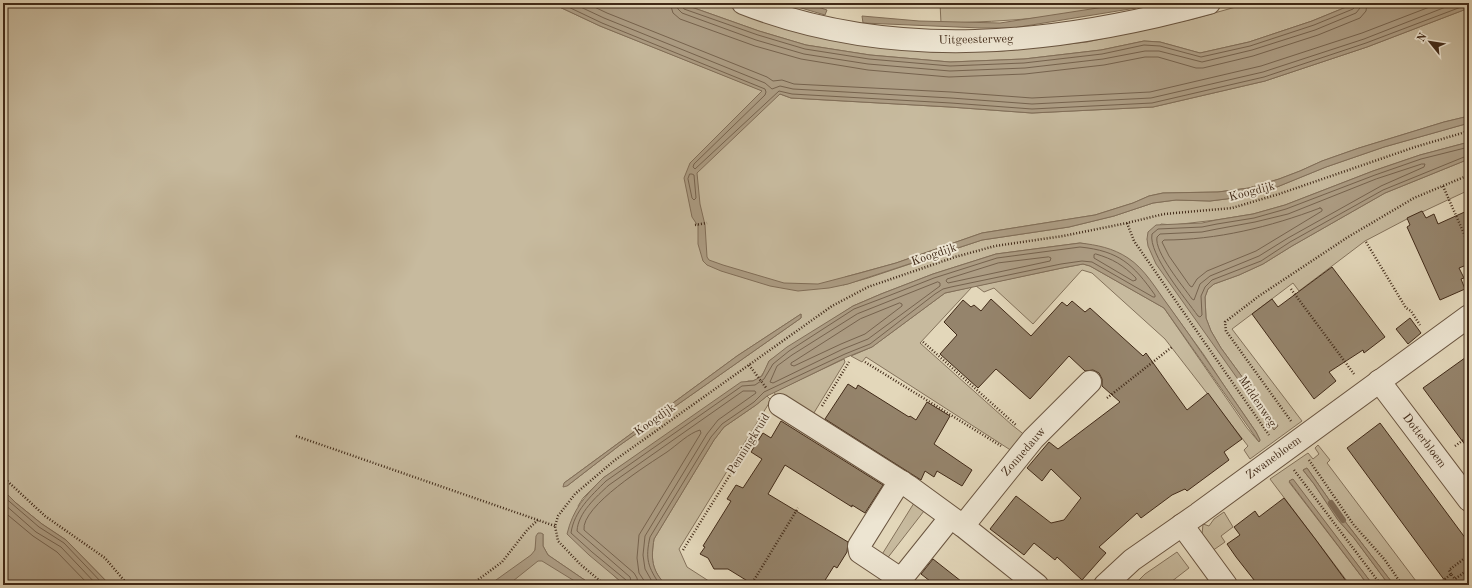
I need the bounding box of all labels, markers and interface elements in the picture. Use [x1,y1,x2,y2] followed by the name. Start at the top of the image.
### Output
[1410,22,1450,62] north arrow
[1416,31,1430,44] text: N
[938,33,1014,47] street label: Uitgeesterweg
[1228,180,1276,204] street label: Koogdijk
[910,242,958,268] street label: Koogdijk
[1236,374,1279,430] street label: Middenweg
[632,402,678,438] street label: Koogdijk
[726,411,772,477] street label: Penningkruid
[1400,412,1448,471] street label: Dotterbloem
[1000,425,1049,479] street label: Zonnedauw
[1244,434,1304,482] street label: Zwanebloem

